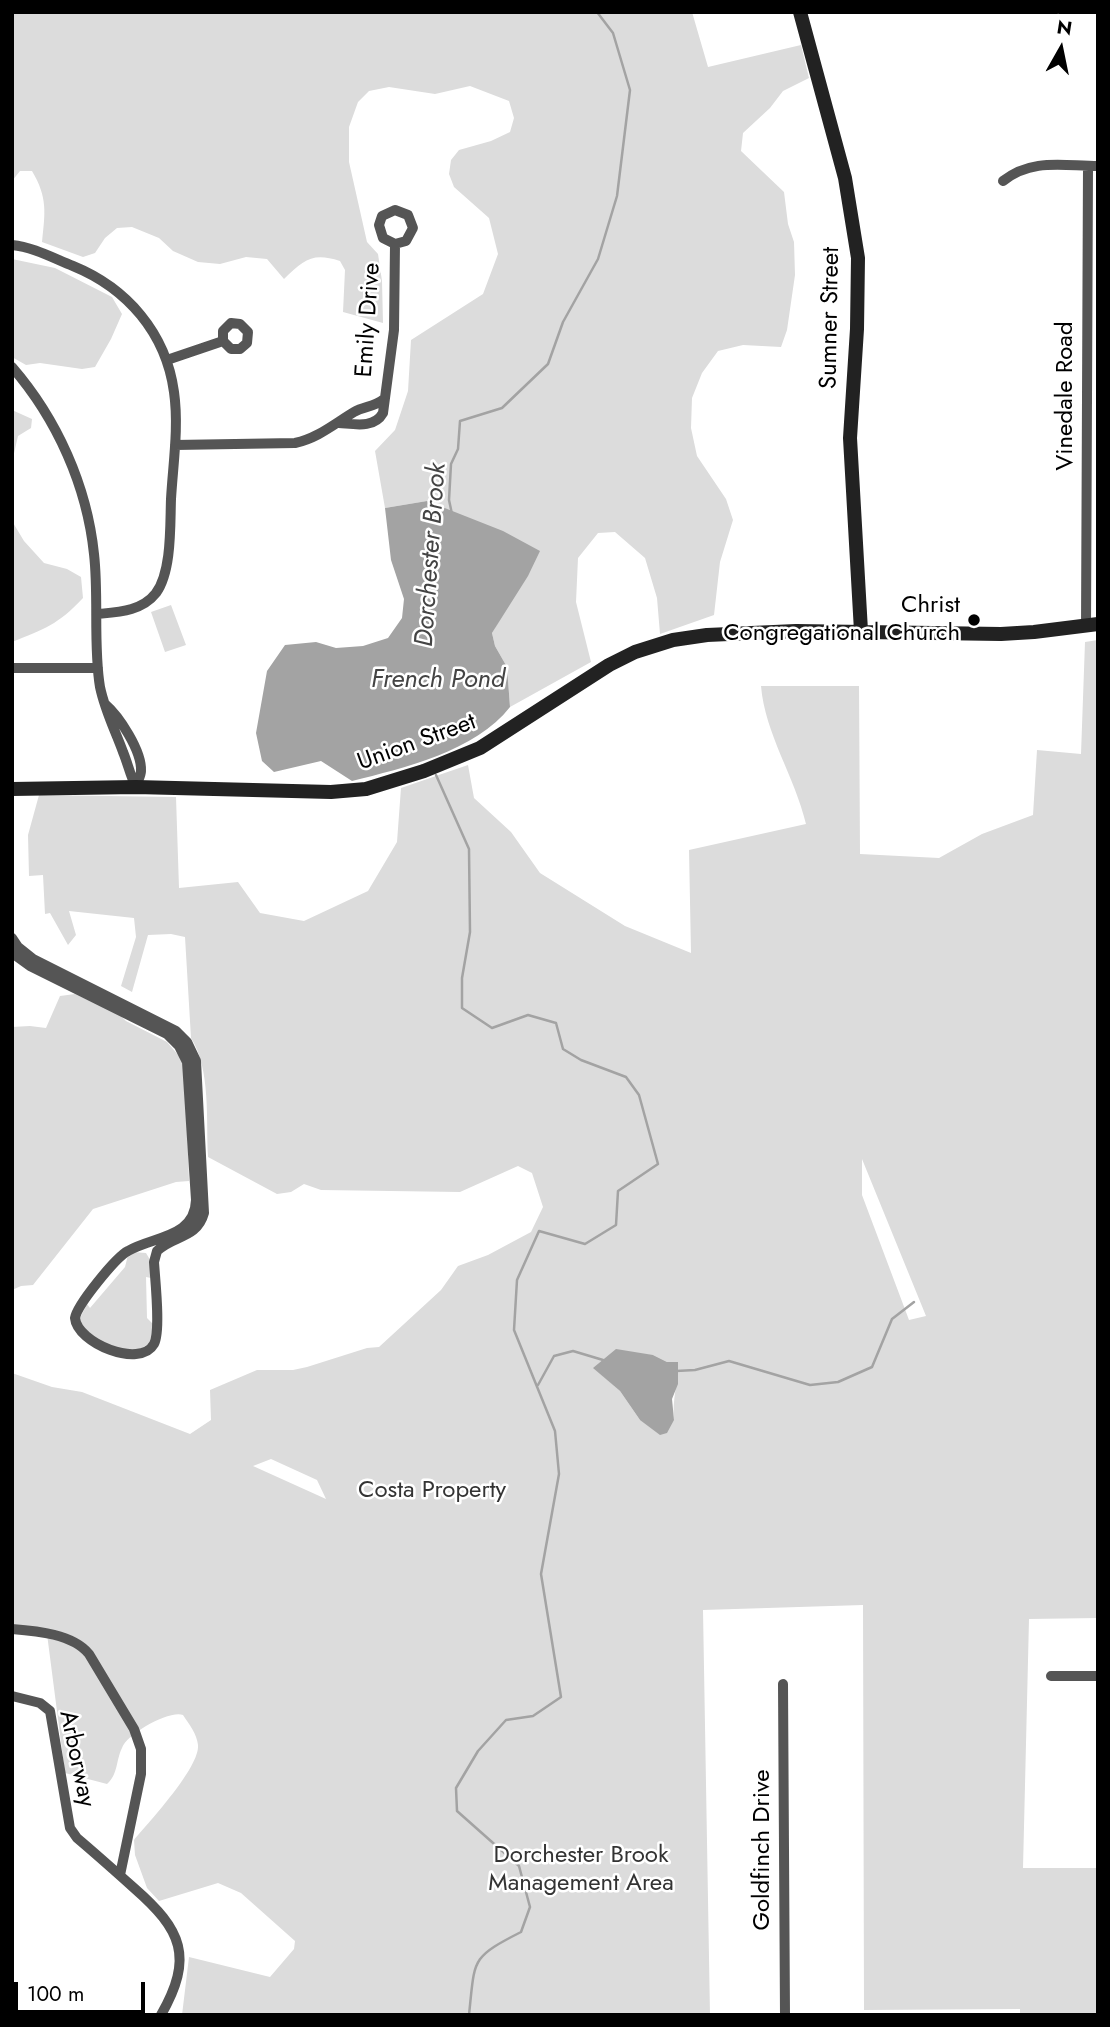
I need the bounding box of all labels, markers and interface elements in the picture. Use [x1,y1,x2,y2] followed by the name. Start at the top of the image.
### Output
[1055,13,1074,42] text: N
[1026,14,1096,84] north arrow
[815,247,847,389] street label: Sumner Street
[351,262,387,378] street label: Emily Drive
[1052,321,1080,471] street label: Vinedale Road
[410,462,454,648] water label: Dorchester Brook
[723,592,960,648] place label: Christ Congregational Church
[966,612,982,628] marker: Christ Congregational Church
[371,665,505,697] water label: French Pond
[354,708,480,778] street label: Union Street
[358,1477,506,1505] park label: Costa Property
[52,1708,100,1810] street label: Arborway
[749,1769,777,1931] street label: Goldfinch Drive
[488,1842,674,1898] park label: Dorchester Brook Management Area
[18,1968,149,2012] scale bar
[27,1979,84,2009] text: 100 m

